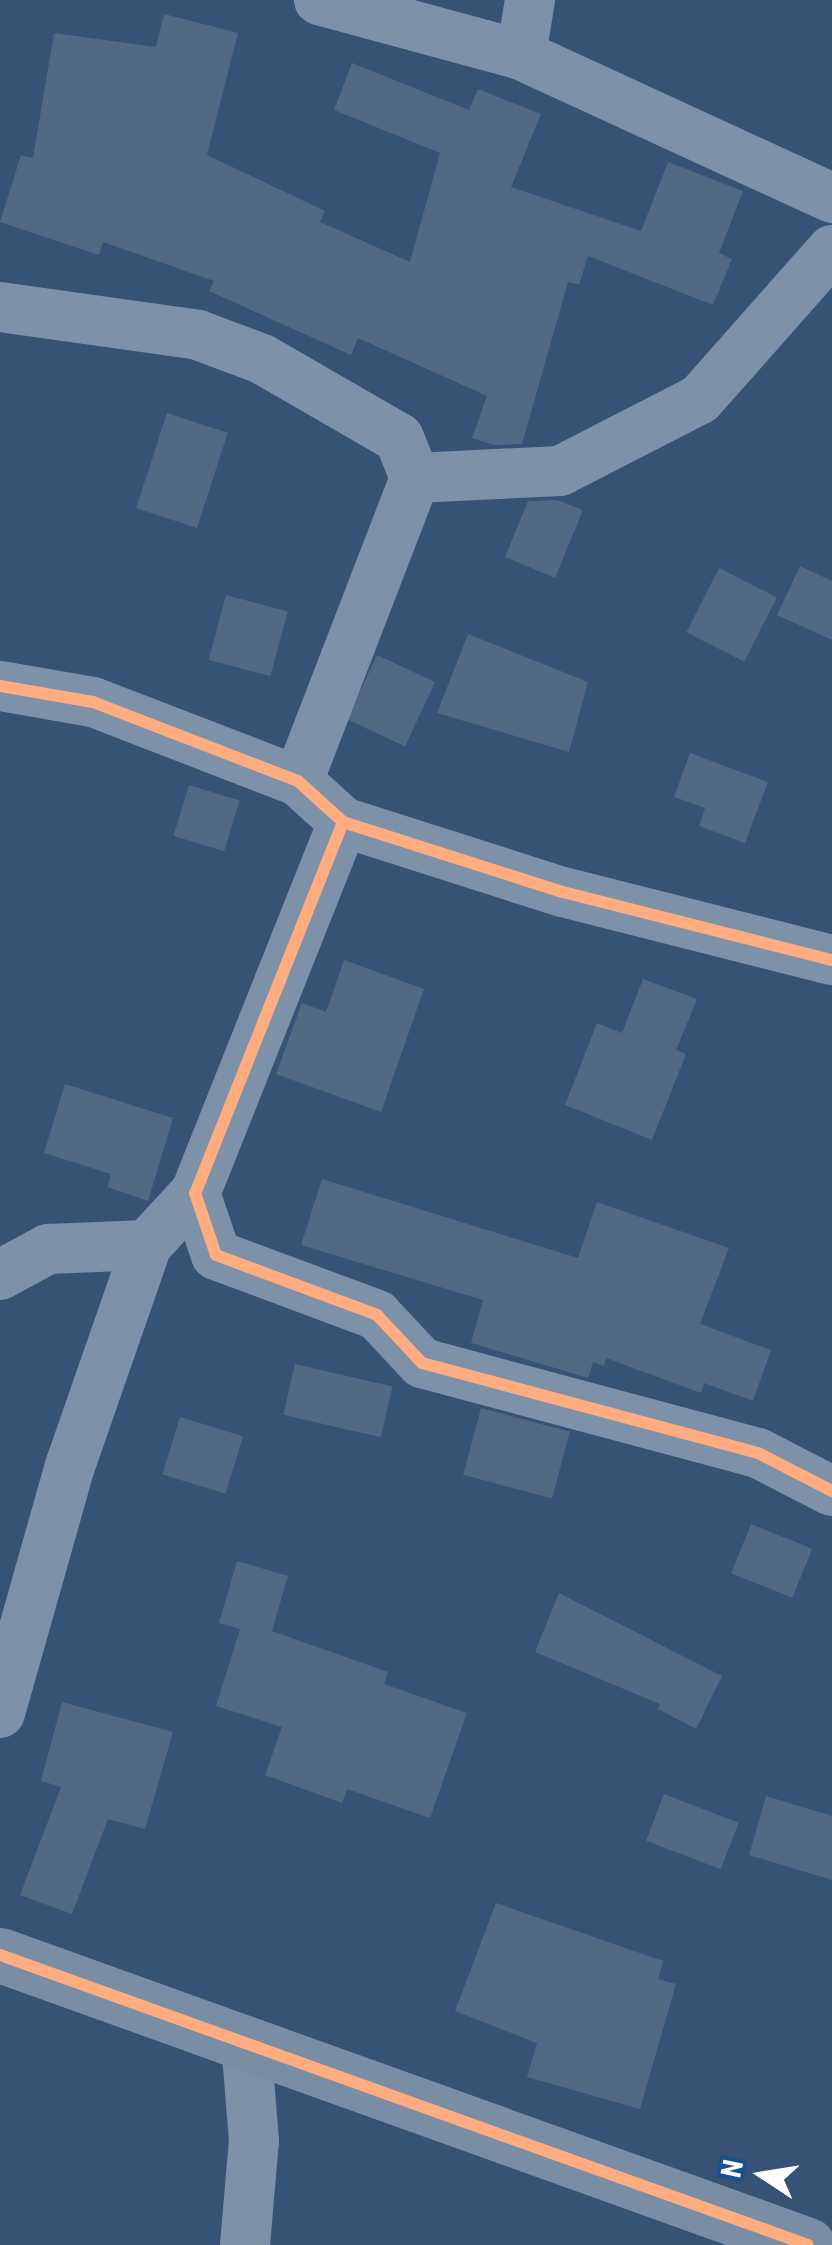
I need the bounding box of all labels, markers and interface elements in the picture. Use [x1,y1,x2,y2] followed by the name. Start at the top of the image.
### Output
[712,2125,812,2225] north arrow
[714,2157,750,2180] text: N

